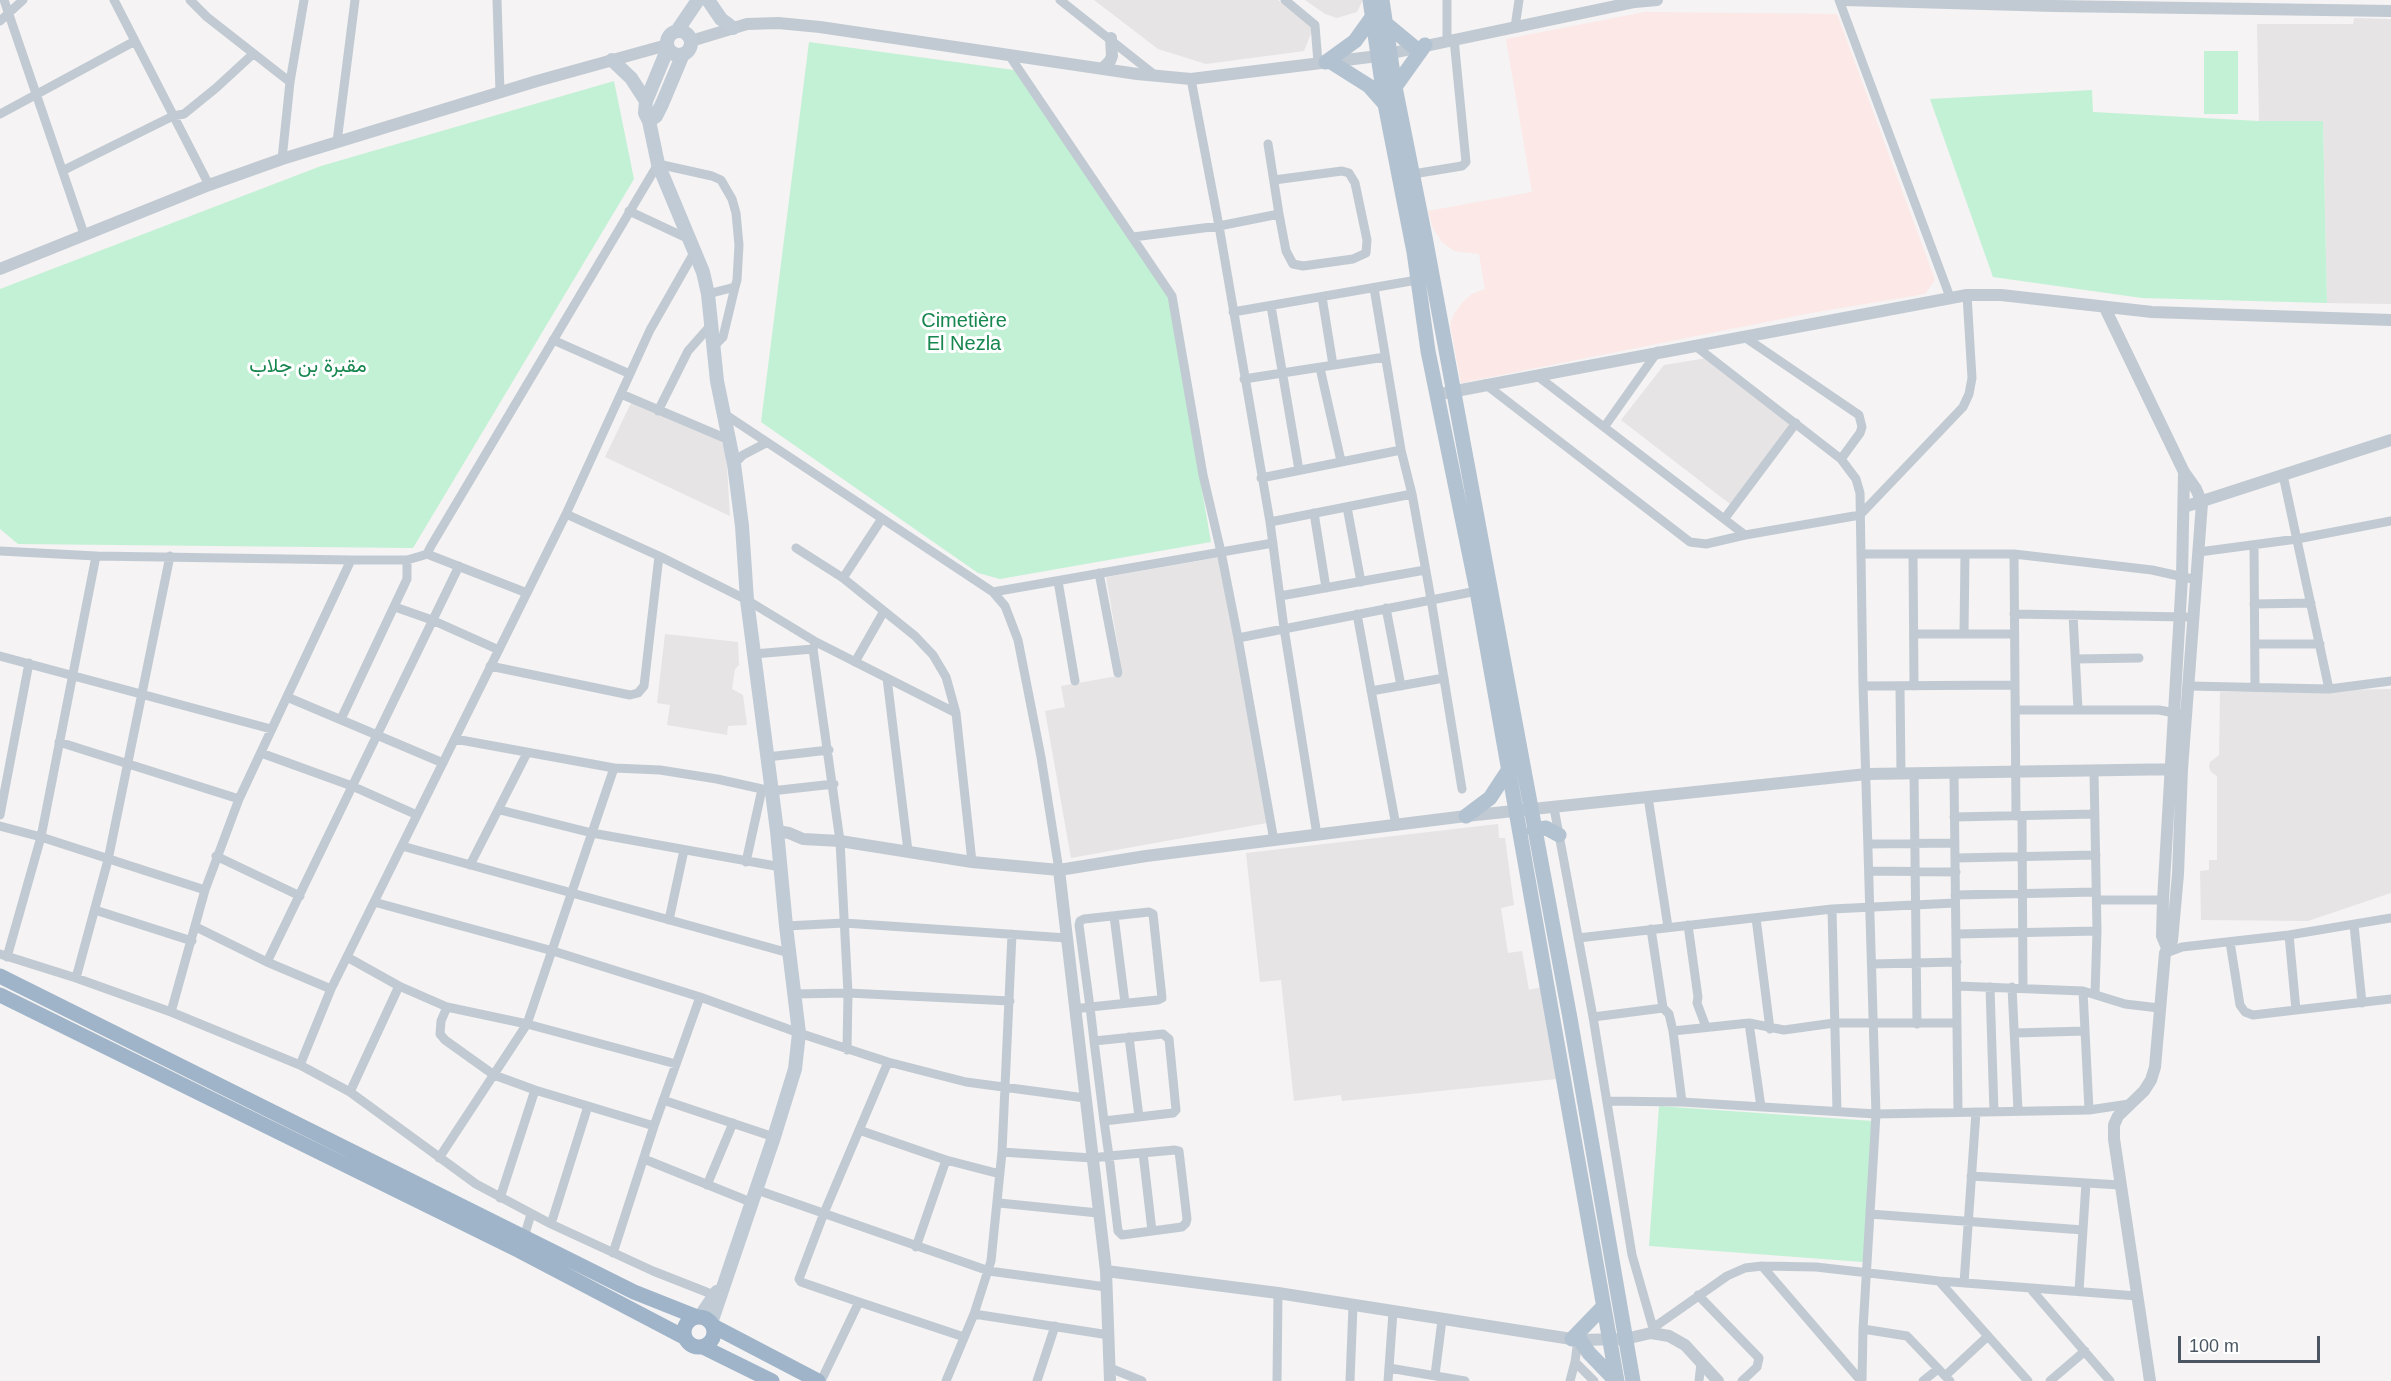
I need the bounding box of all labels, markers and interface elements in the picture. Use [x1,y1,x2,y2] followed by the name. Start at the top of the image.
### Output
[921,309,1007,356] park label: Cimetière El Nezla
[249,354,367,378] park label: مقبرة بن جلاب
[2181,1324,2324,1362] scale bar
[2189,1336,2239,1356] text: 100 m

